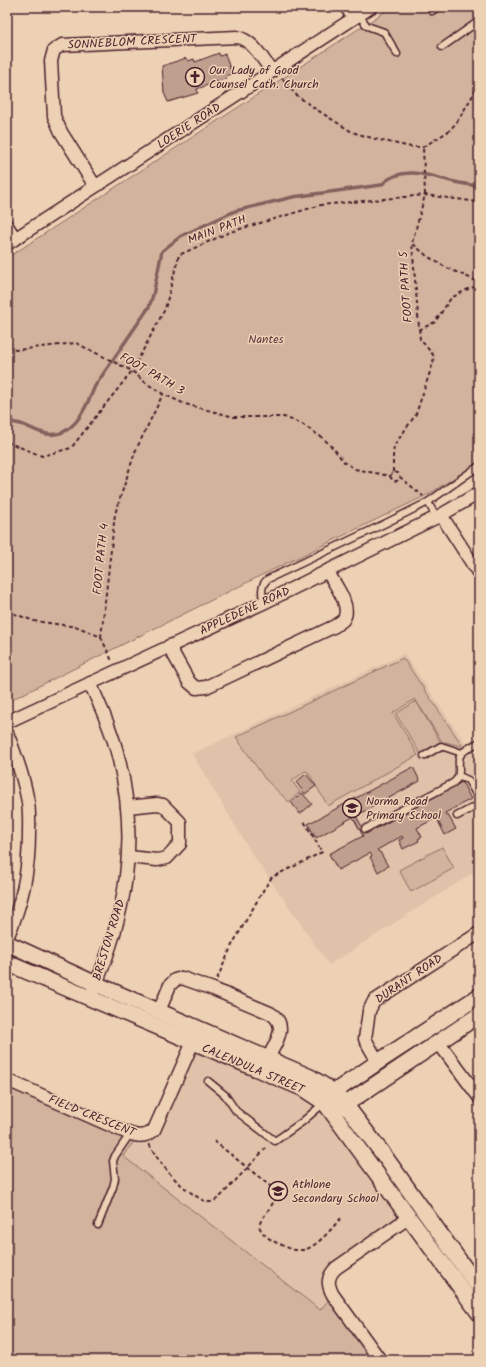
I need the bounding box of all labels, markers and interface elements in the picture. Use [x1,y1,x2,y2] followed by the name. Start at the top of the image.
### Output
[67,29,199,55] street label: SONNEBLOM CRESCENT
[209,61,319,94] place label: Our Lady of Good Counsel Cath. Church
[184,66,206,88] church icon: Our Lady of Good Counsel Cath. Church
[153,98,225,154] street label: LOERIE ROAD
[185,210,249,250] street label: MAIN PATH
[394,249,418,323] street label: FOOT PATH 5
[248,330,284,349] park label: Nantes
[116,348,188,400] street label: FOOT PATH 3
[88,522,114,596] street label: FOOT PATH 4
[197,582,294,640] street label: APPLEDENE ROAD
[366,792,441,825] place label: Norma Road Primary School
[341,797,363,819] school or university icon: Norma Road Primary School
[88,897,130,983] street label: BRESTON ROAD
[371,949,447,1009] street label: DURANT ROAD
[199,1039,309,1100] street label: CALENDULA STREET
[46,1090,140,1143] street label: FIELD CRESCENT
[292,1175,379,1208] place label: Athlone Secondary School
[267,1180,289,1202] school or university icon: Athlone Secondary School

